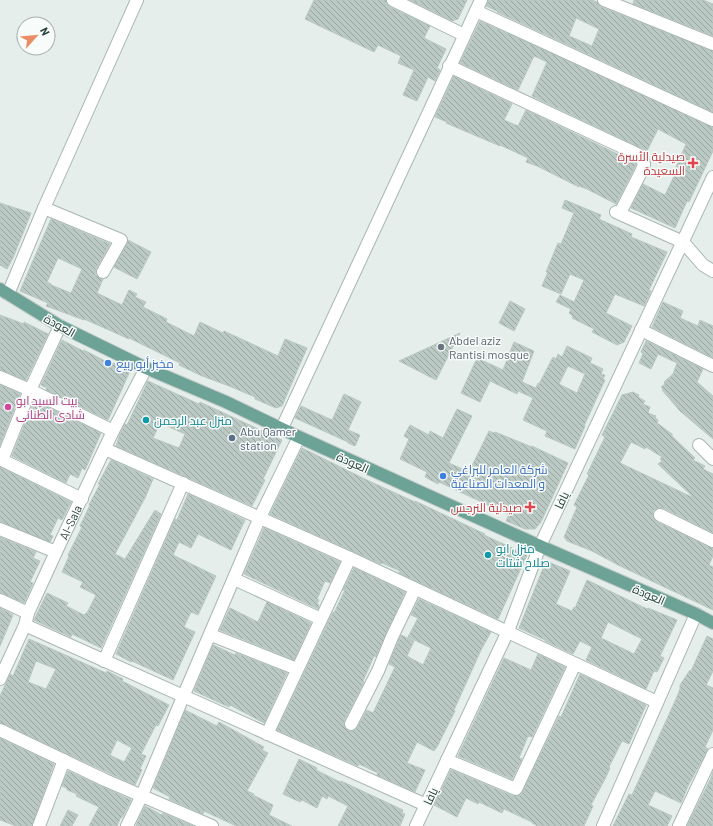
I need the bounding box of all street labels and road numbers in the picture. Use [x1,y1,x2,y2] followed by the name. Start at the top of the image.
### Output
[41,311,78,340] street label: العودة
[334,449,371,476] street label: العودة
[551,488,572,511] street label: يافا
[56,503,84,542] street label: Al-Sala
[630,581,667,608] street label: العودة
[420,784,441,807] street label: يافا

